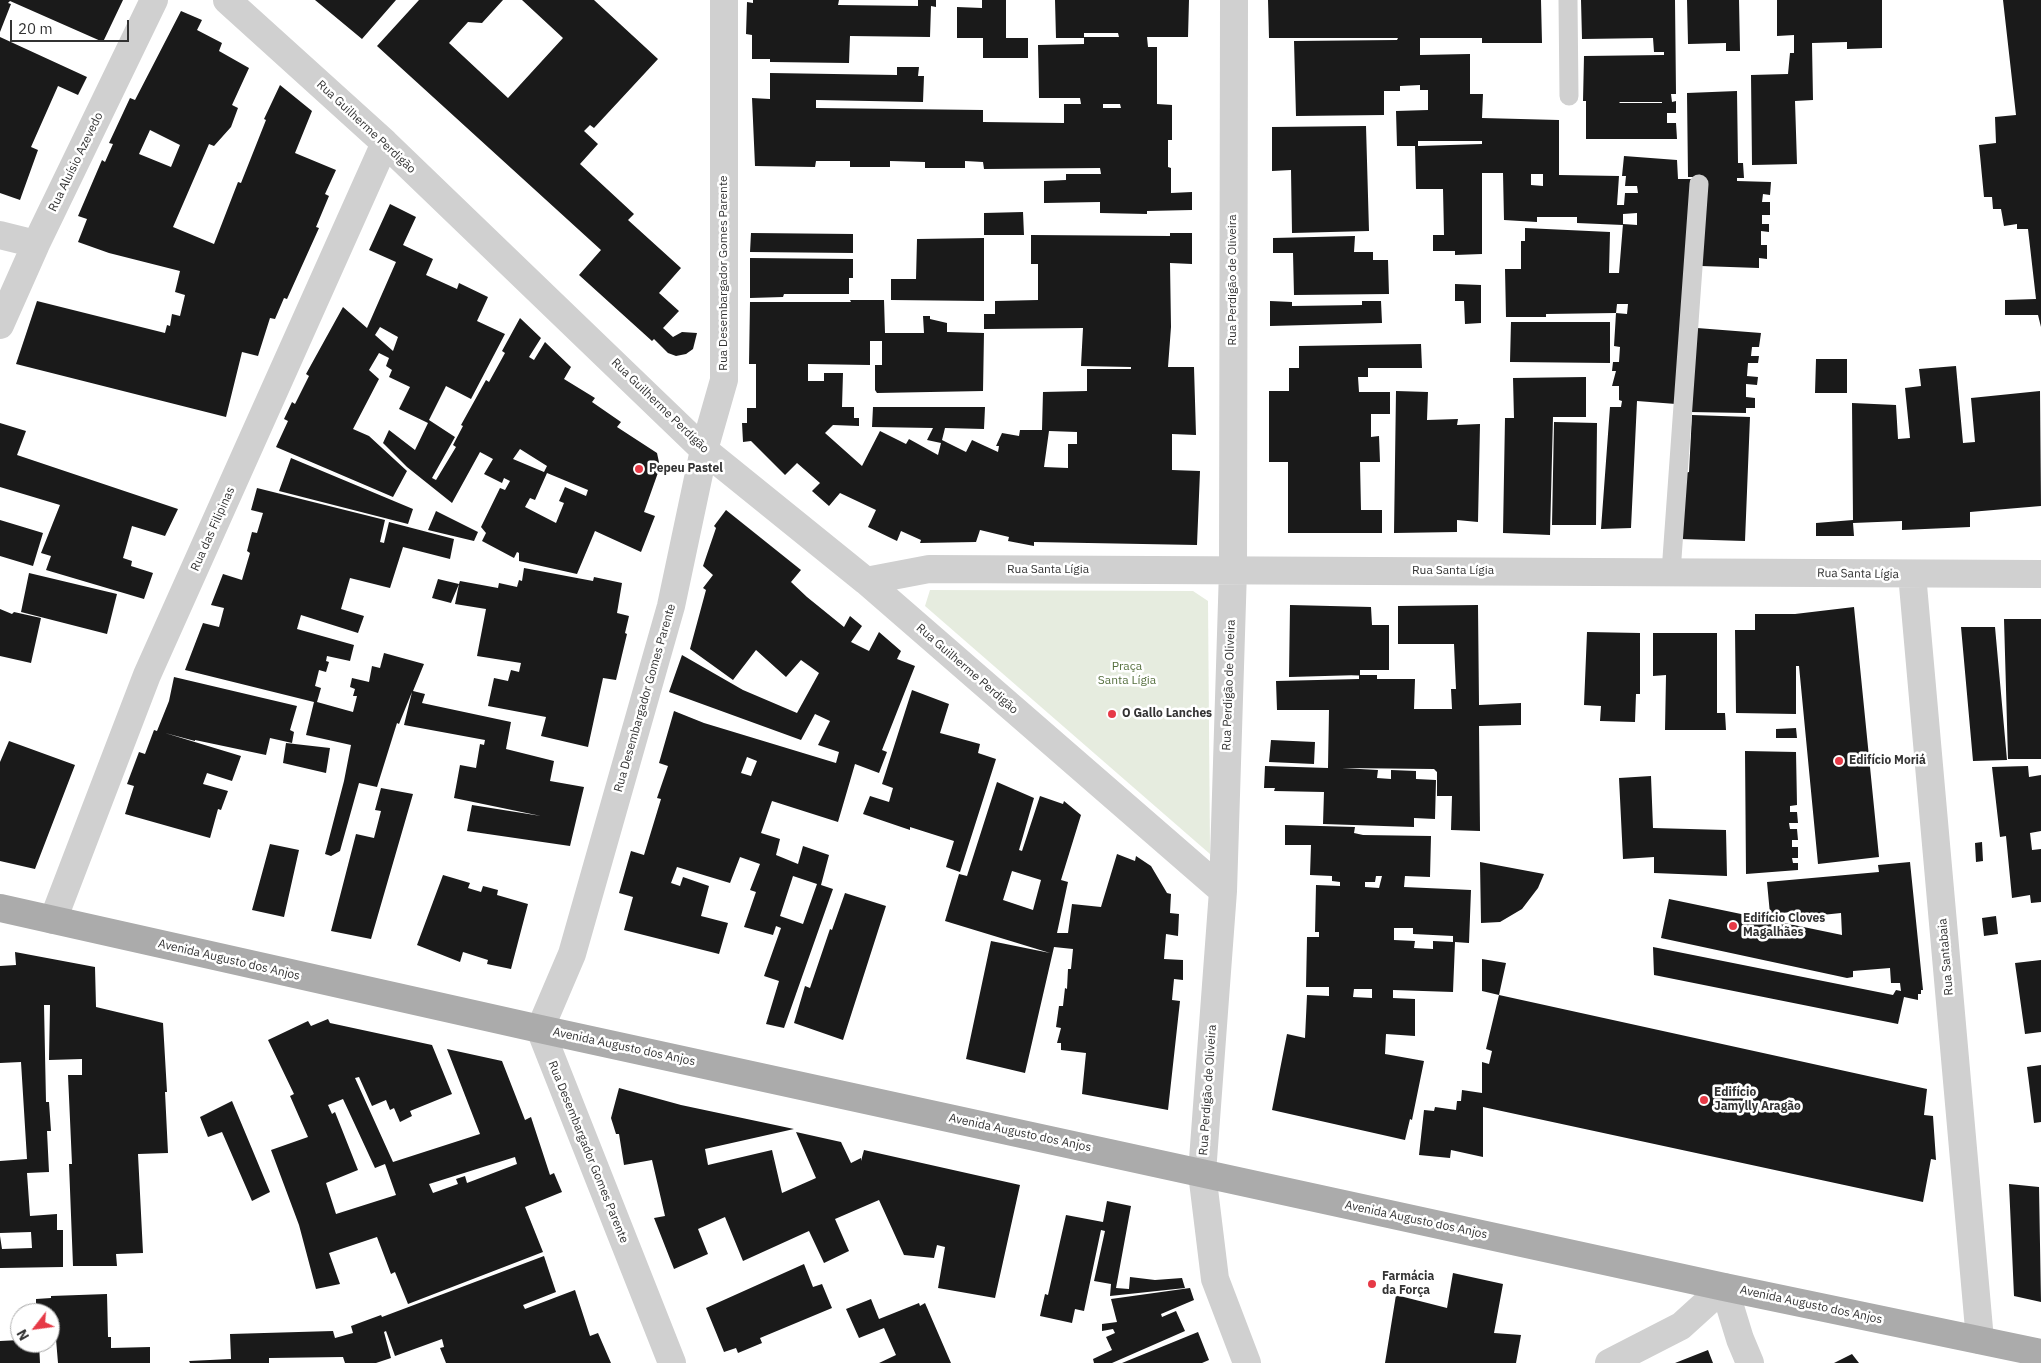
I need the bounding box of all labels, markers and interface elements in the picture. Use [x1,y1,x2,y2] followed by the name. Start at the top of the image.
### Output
[12,10,131,42] scale bar
[18,19,53,38] text: 20 m
[313,77,419,177] street label: Rua Guilherme Perdigão
[46,110,106,214] street label: Rua Aluísio Azevedo
[717,175,731,371] street label: Rua Desembargador Gomes Parente
[1226,214,1240,346] street label: Rua Perdigão de Oliveira
[608,356,712,456] street label: Rua Guilherme Perdigão
[649,462,723,476] place label: Pepeu Pastel
[633,463,645,475] marker: Pepeu Pastel
[188,485,238,573] street label: Rua das Filipinas
[1007,563,1089,577] street label: Rua Santa Lígia
[1412,564,1494,578] street label: Rua Santa Lígia
[1817,566,1899,582] street label: Rua Santa Lígia
[611,602,679,794] street label: Rua Desembargador Gomes Parente
[1220,619,1238,751] street label: Rua Perdigão de Oliveira
[913,621,1021,717] street label: Rua Guilherme Perdigão
[1098,660,1156,688] park label: Praça Santa Lígia
[1122,707,1212,721] place label: O Gallo Lanches
[1106,708,1118,720] marker: O Gallo Lanches
[1849,754,1926,768] place label: Edifício Moriá
[1833,755,1845,767] marker: Edifício Moriá
[1743,912,1825,940] place label: Edifício Cloves Magalhães
[1935,918,1957,996] street label: Rua Santabaia
[1727,920,1739,932] marker: Edifício Cloves Magalhães
[157,937,301,983] street label: Avenida Augusto dos Anjos
[1196,1024,1220,1156] street label: Rua Perdigão de Oliveira
[551,1025,697,1069] street label: Avenida Augusto dos Anjos
[545,1059,631,1245] street label: Rua Desembargador Gomes Parente
[1714,1086,1801,1114] place label: Edifício Jamylly Aragão
[1698,1094,1710,1106] marker: Edifício Jamylly Aragão
[947,1111,1093,1155] street label: Avenida Augusto dos Anjos
[1343,1198,1489,1242] street label: Avenida Augusto dos Anjos
[1382,1270,1434,1298] place label: Farmácia da Força
[1366,1278,1378,1290] marker: Farmácia da Força
[1738,1283,1884,1327] street label: Avenida Augusto dos Anjos
[10,1303,60,1353] north arrow
[13,1326,33,1344] text: N

